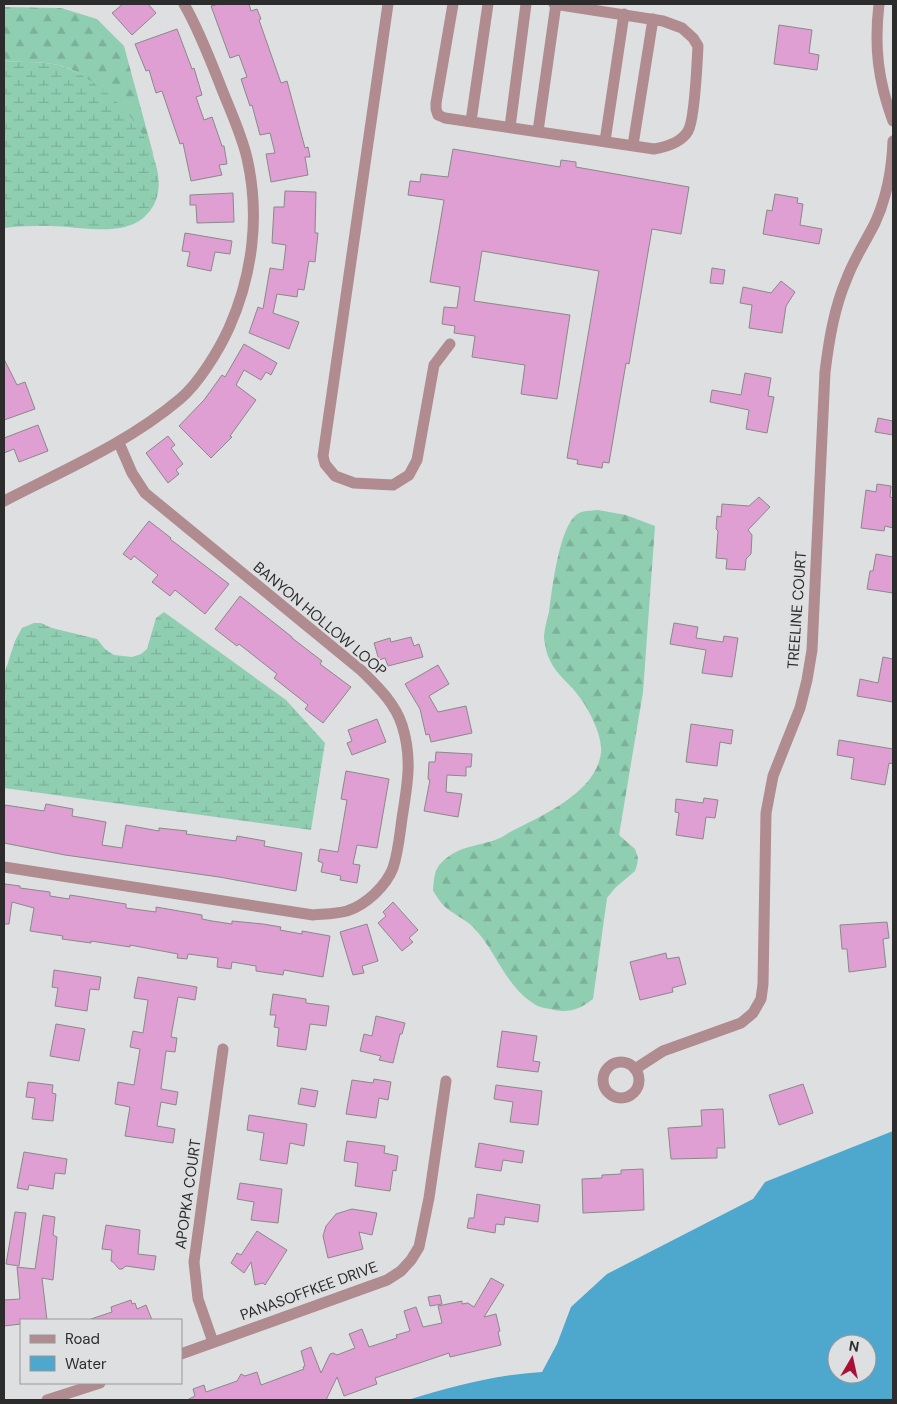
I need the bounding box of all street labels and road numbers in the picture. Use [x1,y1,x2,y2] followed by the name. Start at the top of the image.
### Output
[783,550,811,670] street label: TREELINE COURT
[249,557,391,681] street label: BANYON HOLLOW LOOP
[170,1138,206,1250] street label: APOPKA COURT
[237,1257,381,1325] street label: PANASOFFKEE DRIVE

